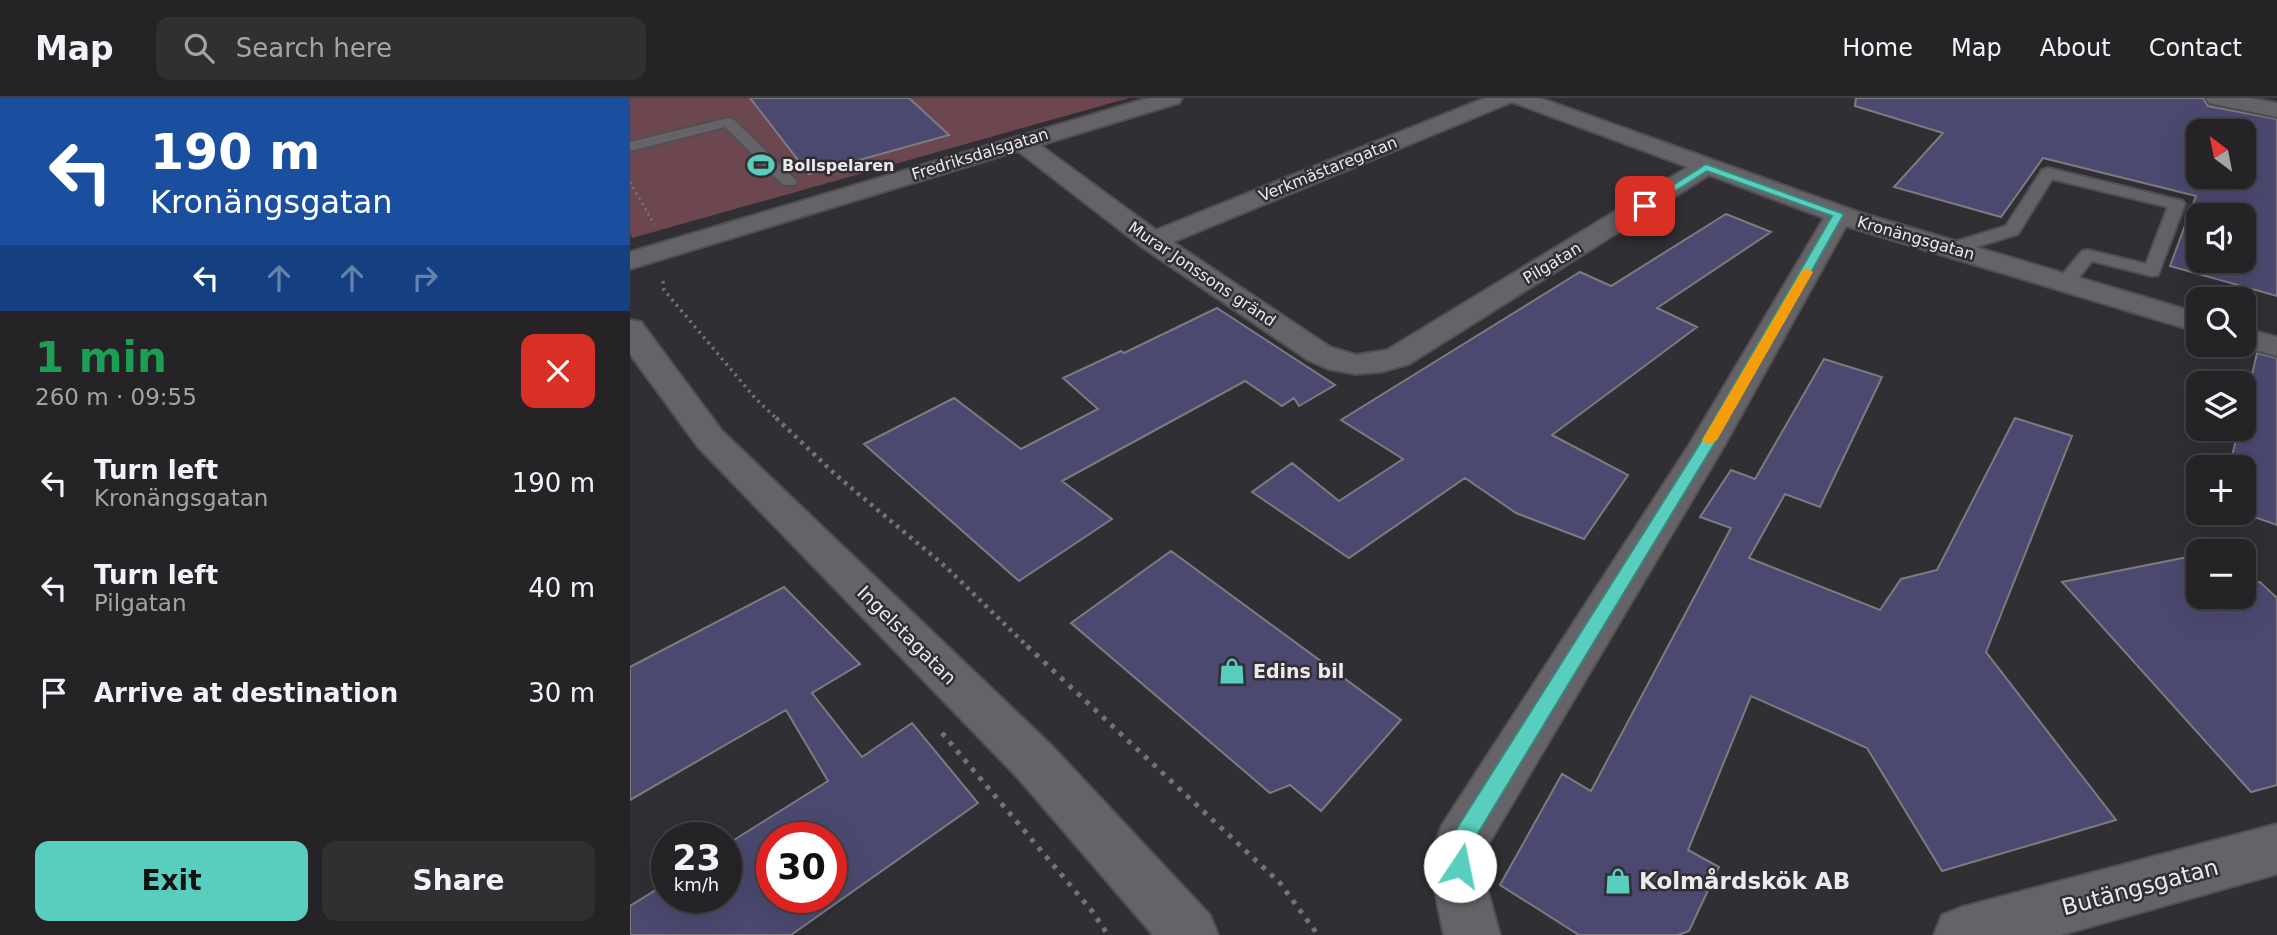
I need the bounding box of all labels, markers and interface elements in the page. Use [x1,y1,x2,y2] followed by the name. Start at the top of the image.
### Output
[156,17,646,80] search box
[35,29,114,68] text: Map
[180,29,218,67] icon: search
[236,33,392,63] text: Search here
[1842,34,1913,62] text: Home
[1951,34,2002,62] text: Map
[2040,34,2111,62] text: About
[2149,34,2242,62] text: Contact
[2186,119,2256,189] north arrow
[2186,119,2256,609] map controls
[150,124,320,181] text: 190 m
[909,124,1051,184] street label: Fredriksdalsgatan
[35,126,126,217] icon: left
[1256,133,1400,205] street label: Verkmästaregatan
[746,150,776,180] sports icon: Bollspelaren
[782,156,894,175] place label: Bollspelaren
[1615,176,1675,236] pin
[150,183,393,221] text: Kronängsgatan
[1626,187,1664,225] icon: arrive
[2186,203,2256,273] button: sound
[1855,212,1977,264] street label: Kronängsgatan
[1125,218,1279,330] street label: Murar Jonssons gränd
[1520,238,1584,288] street label: Pilgatan
[187,259,225,297] icon: left
[260,259,298,297] icon: ahead
[333,259,371,297] icon: ahead
[406,259,444,297] icon: right
[2186,287,2256,357] button: search
[35,333,167,382] text: 1 min
[521,334,595,408] button: close
[2186,371,2256,441] button: layers
[35,384,197,410] text: 260 m · 09:55
[94,455,218,485] text: Turn left
[2186,455,2256,525] button: +
[35,464,73,502] icon: left
[512,468,595,498] text: 190 m
[94,485,268,511] text: Kronängsgatan
[2186,539,2256,609] button: −
[94,560,218,590] text: Turn left
[35,569,73,607] icon: left
[528,573,595,603] text: 40 m
[853,581,961,689] street label: Ingelstagatan
[94,590,187,616] text: Pilgatan
[1217,656,1247,686] shop icon: Edins bil
[1253,660,1344,682] place label: Edins bil
[35,674,73,712] icon: arrive
[94,678,398,708] text: Arrive at destination
[528,678,595,708] text: 30 m
[756,822,847,913] speed limit sign: 30
[1423,829,1497,903] position arrow
[672,838,721,878] text: 23
[35,841,308,921] button: Exit
[322,841,595,921] button: Share
[2059,854,2221,920] street label: Butängsgatan
[1603,866,1633,896] shop icon: Kolmårdskök AB
[1639,868,1850,894] place label: Kolmårdskök AB
[674,874,719,895] text: km/h

